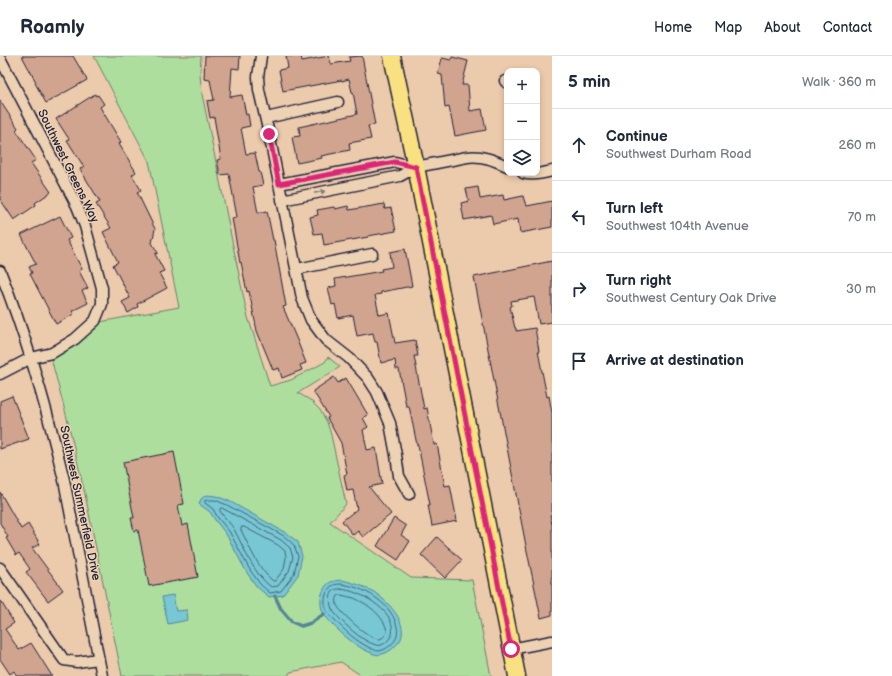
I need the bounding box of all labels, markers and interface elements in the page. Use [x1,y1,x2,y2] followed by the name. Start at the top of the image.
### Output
[20,16,84,39] text: Roamly
[654,19,692,36] text: Home
[714,19,742,36] text: Map
[764,19,801,36] text: About
[823,19,872,36] text: Contact
[504,68,540,176] map controls
[504,68,540,104] button: +
[568,72,611,92] text: 5 min
[802,74,876,90] text: Walk · 360 m
[504,104,540,140] button: −
[34,107,102,226] street label: Southwest Greens Way
[260,125,278,143] route end
[606,127,668,146] text: Continue
[568,134,590,156] icon: ahead
[838,137,876,153] text: 260 m
[504,140,540,176] button: layers
[606,146,751,162] text: Southwest Durham Road
[314,189,327,195] one-way arrow
[606,199,663,218] text: Turn left
[568,206,590,228] icon: left
[848,209,876,225] text: 70 m
[606,218,749,234] text: Southwest 104th Avenue
[606,271,671,290] text: Turn right
[568,278,590,300] icon: right
[846,281,876,297] text: 30 m
[606,290,777,306] text: Southwest Century Oak Drive
[568,350,590,372] icon: arrive
[606,351,744,370] text: Arrive at destination
[56,424,104,582] street label: Southwest Summerfield Drive
[502,640,520,658] route start

